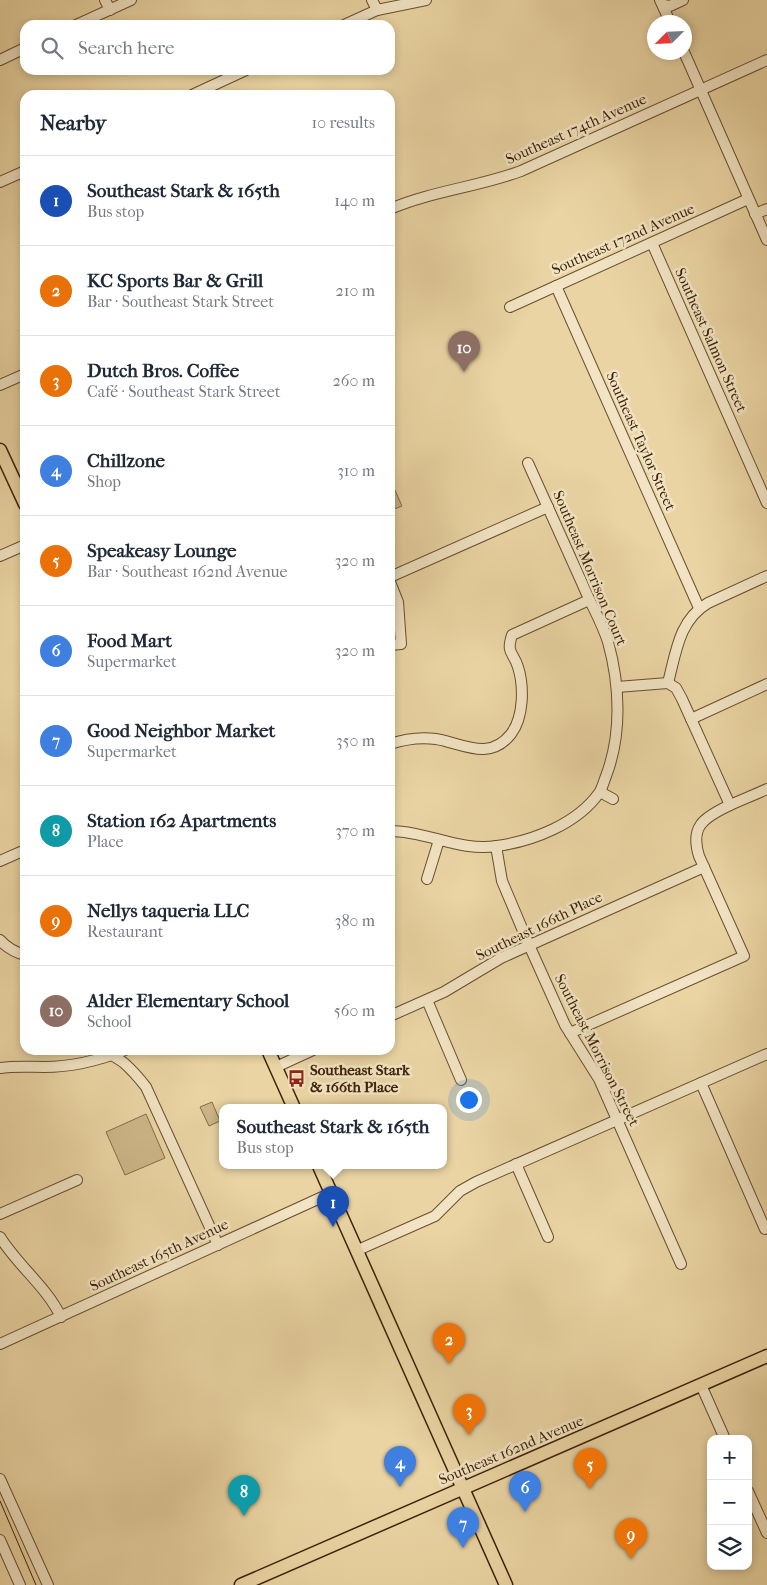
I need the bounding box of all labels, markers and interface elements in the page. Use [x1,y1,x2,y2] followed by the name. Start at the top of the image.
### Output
[647,15,692,60] north arrow
[20,20,395,75] search box
[38,34,66,62] icon: search
[78,37,174,59] text: Search here
[503,90,650,168] street label: Southeast 174th Avenue
[40,111,106,135] text: Nearby
[312,113,375,132] text: 10 results
[87,180,280,202] text: Southeast Stark & 165th
[53,191,59,210] text: 1
[334,191,375,210] text: 140 m
[549,199,698,279] street label: Southeast 172nd Avenue
[87,202,144,221] text: Bus stop
[671,265,751,416] street label: Southeast Salmon Street
[87,270,263,292] text: KC Sports Bar & Grill
[52,281,60,300] text: 2
[336,281,375,300] text: 210 m
[87,292,274,311] text: Bar · Southeast Stark Street
[448,331,480,372] pin: 10
[87,360,239,382] text: Dutch Bros. Coffee
[602,369,680,514] street label: Southeast Taylor Street
[53,371,59,390] text: 3
[333,371,375,390] text: 260 m
[87,382,280,401] text: Café · Southeast Stark Street
[87,450,165,472] text: Chillzone
[51,461,61,480] text: 4
[337,461,375,480] text: 310 m
[87,472,121,491] text: Shop
[549,488,631,649] street label: Southeast Morrison Court
[87,540,236,562] text: Speakeasy Lounge
[53,551,59,570] text: 5
[335,551,375,570] text: 320 m
[87,562,287,581] text: Bar · Southeast 162nd Avenue
[87,630,172,652] text: Food Mart
[52,641,60,660] text: 6
[335,641,375,660] text: 320 m
[87,652,177,671] text: Supermarket
[87,720,275,742] text: Good Neighbor Market
[52,731,60,750] text: 7
[336,731,375,750] text: 350 m
[87,742,177,761] text: Supermarket
[87,810,276,832] text: Station 162 Apartments
[52,821,60,840] text: 8
[335,821,375,840] text: 370 m
[87,832,123,851] text: Place
[473,887,606,964] street label: Southeast 166th Place
[87,900,249,922] text: Nellys taqueria LLC
[52,911,60,930] text: 9
[335,911,375,930] text: 380 m
[87,922,163,941] text: Restaurant
[551,971,644,1130] street label: Southeast Morrison Street
[87,990,289,1012] text: Alder Elementary School
[49,1001,63,1020] text: 10
[334,1001,375,1020] text: 560 m
[87,1012,132,1031] text: School
[310,1061,411,1096] place label: Southeast Stark & 166th Place
[286,1069,306,1089] bus stop icon: Southeast Stark & 166th Place
[456,1087,482,1113] your location
[219,1104,447,1169] popup
[237,1116,429,1138] text: Southeast Stark & 165th
[237,1138,294,1157] text: Bus stop
[317,1186,349,1227] pin: 1
[87,1215,232,1295] street label: Southeast 165th Avenue
[433,1323,465,1364] pin: 2
[453,1394,485,1435] pin: 3
[436,1411,586,1489] street label: Southeast 162nd Avenue
[707,1435,752,1570] map controls
[707,1435,752,1480] button: +
[384,1446,416,1487] pin: 4
[574,1448,606,1489] pin: 5
[509,1471,541,1512] pin: 6
[228,1475,260,1516] pin: 8
[707,1480,752,1525] button: −
[447,1507,479,1548] pin: 7
[615,1518,647,1559] pin: 9
[707,1525,752,1570] button: layers

